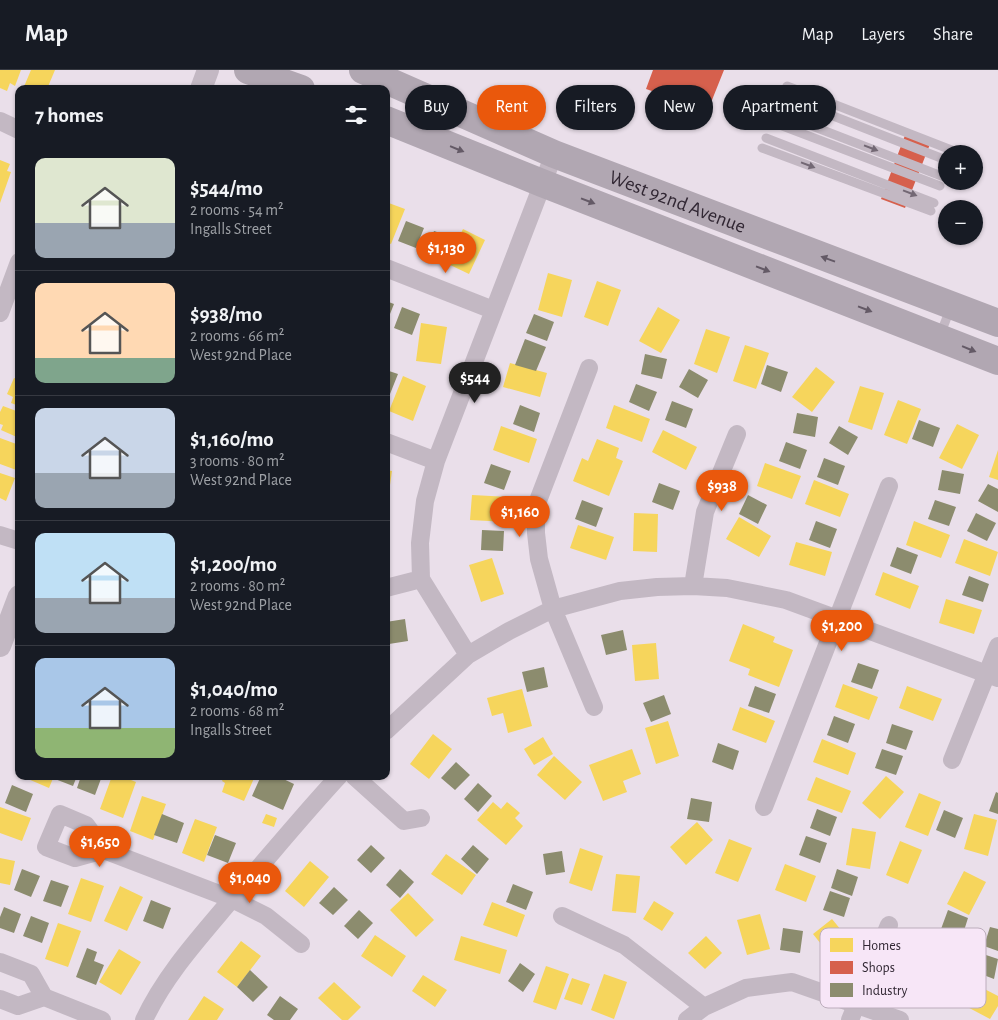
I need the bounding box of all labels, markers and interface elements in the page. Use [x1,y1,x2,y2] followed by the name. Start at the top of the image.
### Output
[25,22,68,46] text: Map
[802,26,833,44] text: Map
[861,26,905,44] text: Layers
[933,26,973,44] text: Share
[405,85,467,130] chip: Buy
[477,85,546,130] chip: Rent
[556,85,635,130] chip: Filters
[645,85,713,130] chip: New
[723,85,836,130] chip: Apartment
[342,101,370,129] icon: filters
[35,105,104,126] text: 7 homes
[864,144,879,152] one-way arrow
[450,145,465,153] one-way arrow
[938,145,983,245] map controls
[938,145,983,190] button: +
[801,162,815,170] one-way arrow
[606,167,748,237] street label: West 92nd Avenue
[75,178,135,238] icon: home
[190,178,263,199] text: $544/mo
[903,189,918,197] one-way arrow
[581,197,596,205] one-way arrow
[938,200,983,245] button: −
[190,202,284,218] text: 2 rooms · 54 m²
[190,221,272,237] text: Ingalls Street
[405,232,487,274] pin: $1,130
[427,240,465,256] text: $1,130
[821,255,836,262] one-way arrow
[756,265,771,273] one-way arrow
[75,303,135,363] icon: home
[190,304,262,325] text: $938/mo
[858,305,872,313] one-way arrow
[190,328,284,344] text: 2 rooms · 66 m²
[962,345,977,353] one-way arrow
[190,347,292,363] text: West 92nd Place
[445,362,505,404] pin: $544
[460,370,490,386] text: $544
[75,428,135,488] icon: home
[190,429,274,450] text: $1,160/mo
[190,453,285,469] text: 3 rooms · 80 m²
[692,470,752,512] pin: $938
[190,472,292,488] text: West 92nd Place
[707,478,737,494] text: $938
[479,496,561,538] pin: $1,160
[501,504,539,520] text: $1,160
[75,553,135,613] icon: home
[190,554,277,575] text: $1,200/mo
[190,578,285,594] text: 2 rooms · 80 m²
[190,597,292,613] text: West 92nd Place
[801,610,883,652] pin: $1,200
[822,618,862,634] text: $1,200
[75,678,135,738] icon: home
[190,679,278,700] text: $1,040/mo
[190,703,284,719] text: 2 rooms · 68 m²
[190,722,272,738] text: Ingalls Street
[59,826,141,868] pin: $1,650
[80,834,120,850] text: $1,650
[209,862,291,904] pin: $1,040
[229,870,271,886] text: $1,040
[820,928,986,1008] legend
[862,939,901,953] text: Homes
[862,961,895,975] text: Shops
[862,984,908,998] text: Industry

